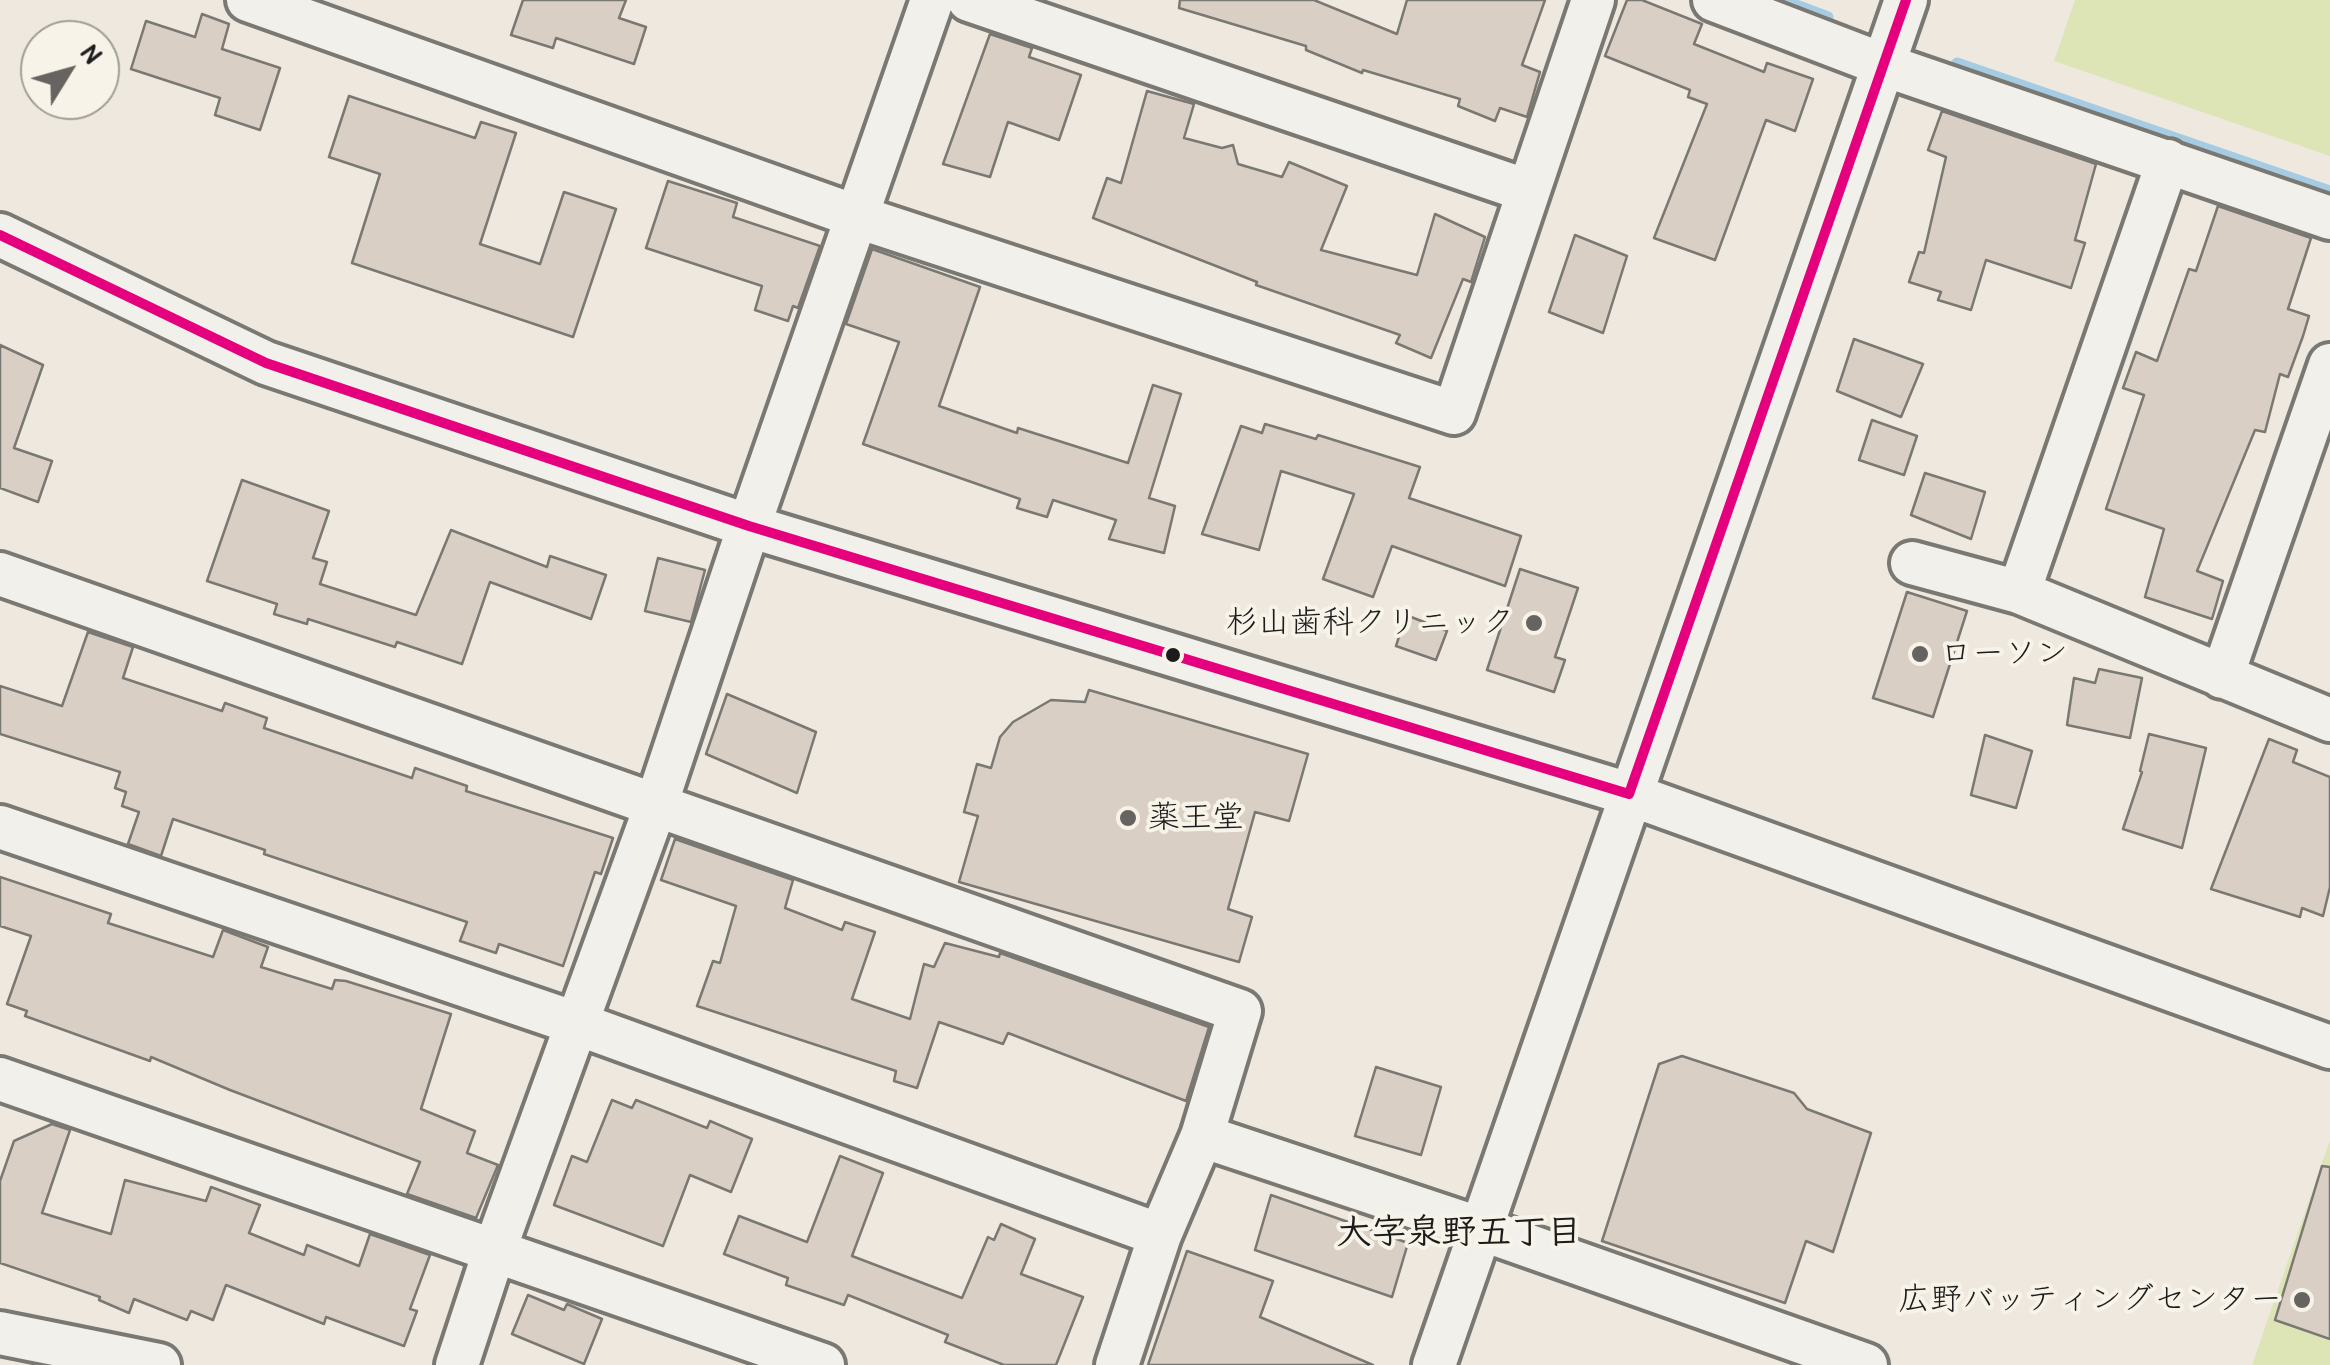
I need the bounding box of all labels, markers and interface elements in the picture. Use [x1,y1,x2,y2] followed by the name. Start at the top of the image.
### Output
[20,20,120,120] north arrow
[73,36,112,71] text: N
[1226,604,1514,642] place label: 杉山歯科クリニック
[1523,612,1545,634] marker: 杉山歯科クリニック
[1940,635,2068,673] place label: ローソン
[1909,643,1931,665] marker: ローソン
[1163,645,1183,665] unlabelled marker
[1148,799,1244,837] place label: 薬王堂
[1117,807,1139,829] marker: 薬王堂
[1337,1213,1581,1255] district label: 大字泉野五丁目
[1898,1281,2282,1319] place label: 広野バッティングセンター
[2291,1289,2313,1311] marker: 広野バッティングセンター

